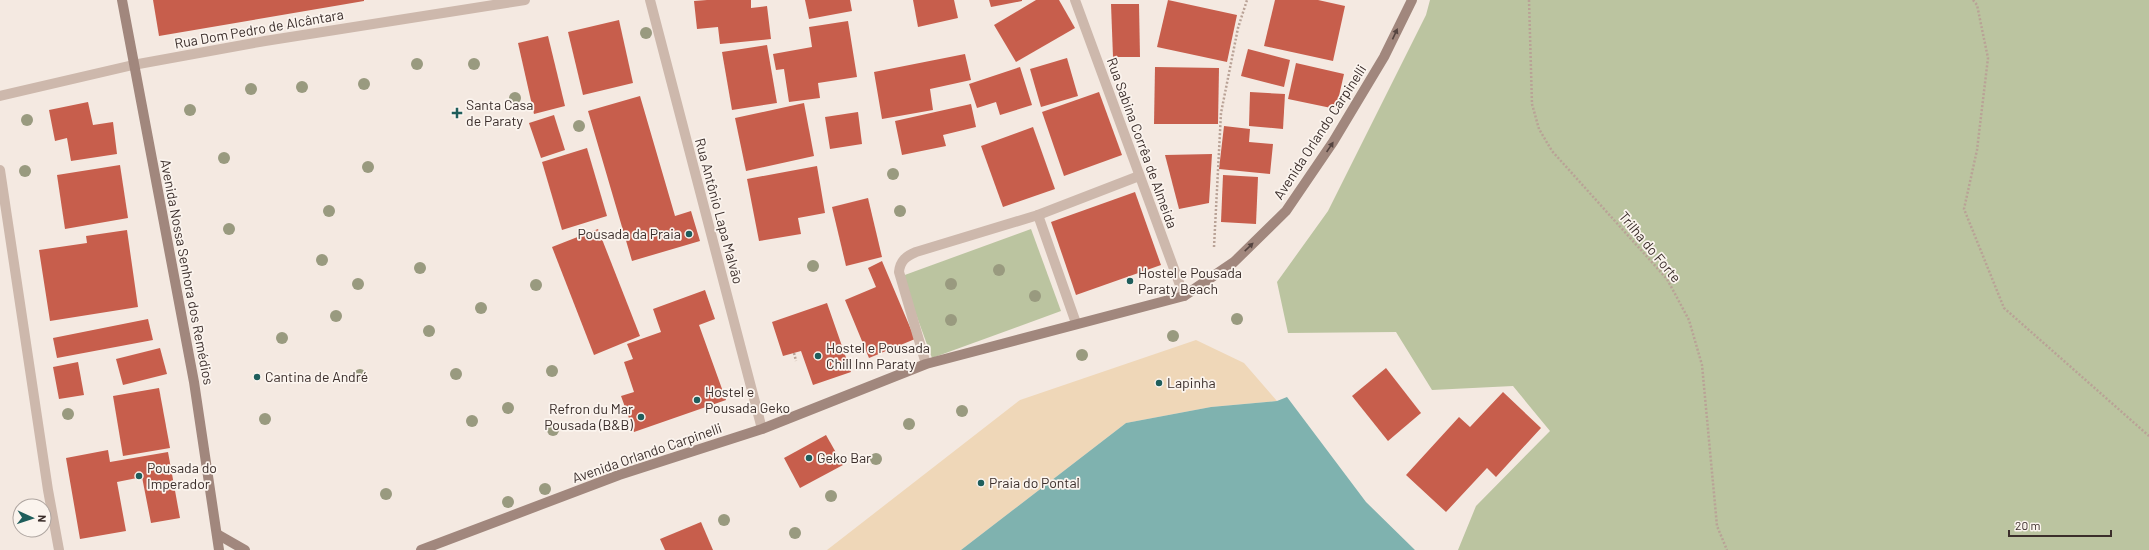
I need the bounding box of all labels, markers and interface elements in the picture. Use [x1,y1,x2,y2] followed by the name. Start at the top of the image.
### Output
[173,5,345,52] street label: Rua Dom Pedro de Alcântara
[1392,29,1398,40] one-way arrow
[1104,55,1181,231] street label: Rua Sabina Corrêa de Almeida
[1270,61,1370,202] street label: Avenida Orlando Carpinelli
[466,96,533,129] place label: Santa Casa de Paraty
[451,107,463,119] marker: Santa Casa de Paraty
[692,136,747,286] street label: Rua Antônio Lapa Malvão
[1326,142,1334,152] one-way arrow
[157,158,218,386] street label: Avenida Nossa Senhora dos Remédios
[1616,208,1685,286] street label: Trilha do Forte
[578,225,681,242] place label: Pousada da Praia
[684,229,694,239] marker: Pousada da Praia
[1244,242,1254,252] one-way arrow
[1138,264,1242,297] place label: Hostel e Pousada Paraty Beach
[1125,276,1135,286] marker: Hostel e Pousada Paraty Beach
[826,339,930,372] place label: Hostel e Pousada Chill Inn Paraty
[813,351,823,361] marker: Hostel e Pousada Chill Inn Paraty
[265,368,368,385] place label: Cantina de André
[252,372,262,382] marker: Cantina de André
[1167,374,1216,391] place label: Lapinha
[1154,378,1164,388] marker: Lapinha
[705,383,790,416] place label: Hostel e Pousada Geko
[692,395,702,405] marker: Hostel e Pousada Geko
[544,400,633,433] place label: Refron du Mar Pousada (B&B)
[636,412,646,422] marker: Refron du Mar Pousada (B&B)
[570,419,724,486] street label: Avenida Orlando Carpinelli
[817,449,871,466] place label: Geko Bar
[804,453,814,463] marker: Geko Bar
[147,459,217,492] place label: Pousada do Imperador
[134,471,144,481] marker: Pousada do Imperador
[989,474,1080,491] place label: Praia do Pontal
[976,478,986,488] marker: Praia do Pontal
[12,498,52,538] north arrow
[2009,512,2111,538] scale bar
[36,515,49,523] text: N
[2015,518,2041,532] text: 20 m

